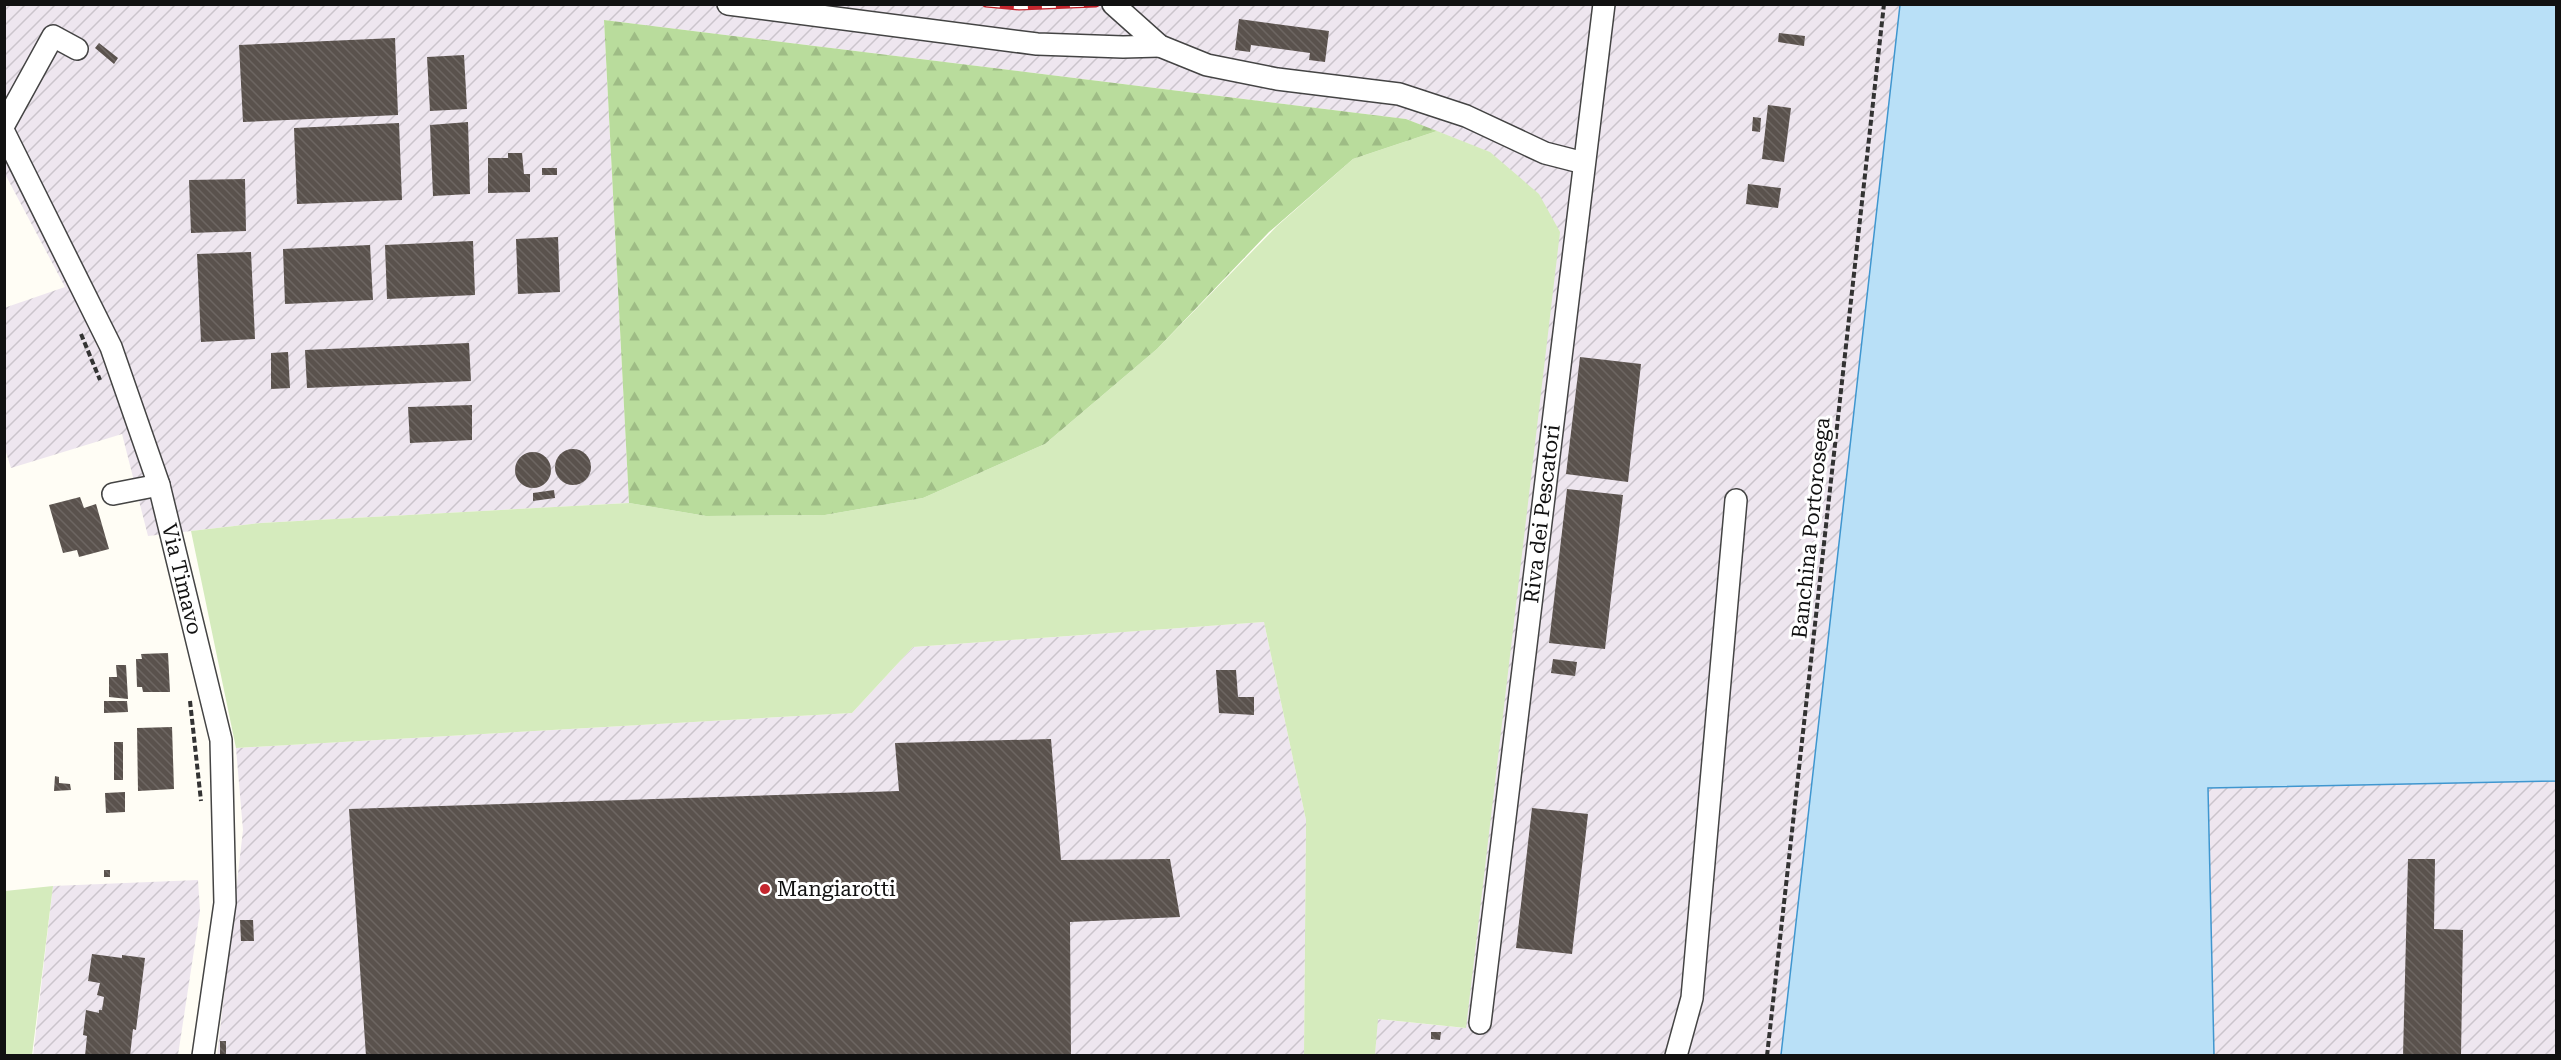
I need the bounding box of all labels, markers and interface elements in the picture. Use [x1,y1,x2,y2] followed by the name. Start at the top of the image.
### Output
[1787,416,1835,640] street label: Banchina Portorosega
[1519,423,1565,605] street label: Riva dei Pescatori
[157,521,207,637] street label: Via Timavo
[777,877,896,901] place label: Mangiarotti
[758,882,772,896] marker: Mangiarotti

